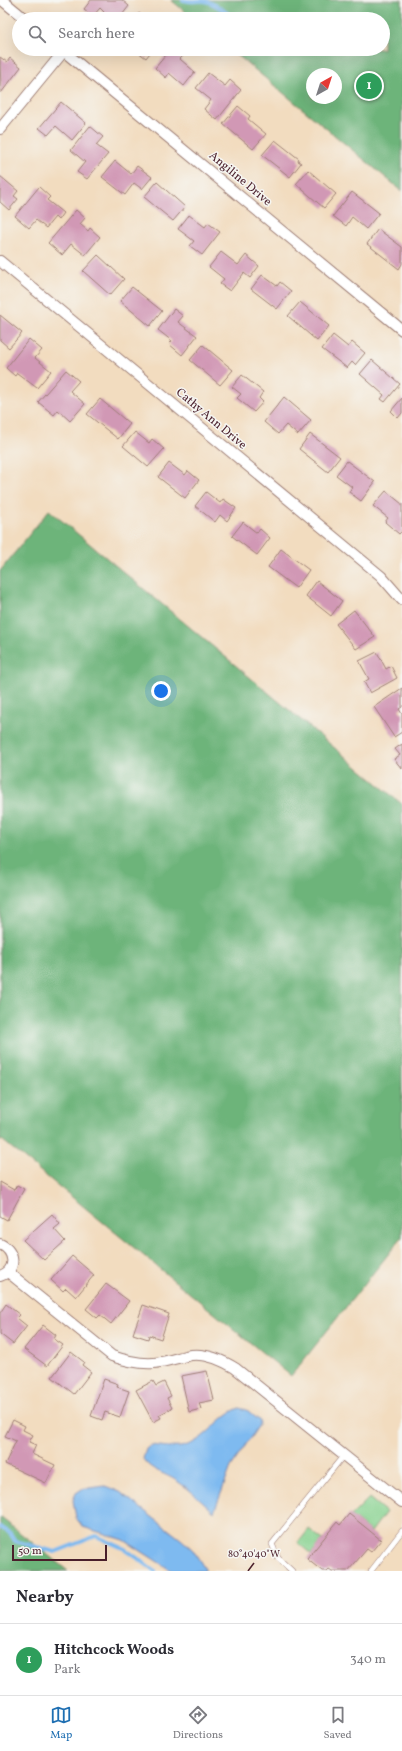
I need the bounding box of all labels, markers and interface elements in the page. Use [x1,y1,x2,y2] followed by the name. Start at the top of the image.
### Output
[12,12,390,56] search box
[26,23,48,45] icon: search
[58,24,135,45] text: Search here
[306,68,342,104] north arrow
[356,71,382,101] pin: 1
[205,148,275,210] street label: Angiline Drive
[172,385,250,453] street label: Cathy Ann Drive
[151,681,171,701] your location
[12,1543,107,1562] scale bar
[18,1544,42,1559] text: 50 m
[228,1547,280,1561] text: 80°40'40"W
[16,1586,74,1609] text: Nearby
[54,1640,174,1661] text: Hitchcock Woods
[26,1651,32,1669] text: 1
[350,1651,386,1669] text: 340 m
[54,1661,81,1679] text: Park
[50,1704,72,1743] tab: Map
[173,1704,223,1743] tab: Directions
[323,1704,352,1743] tab: Saved

